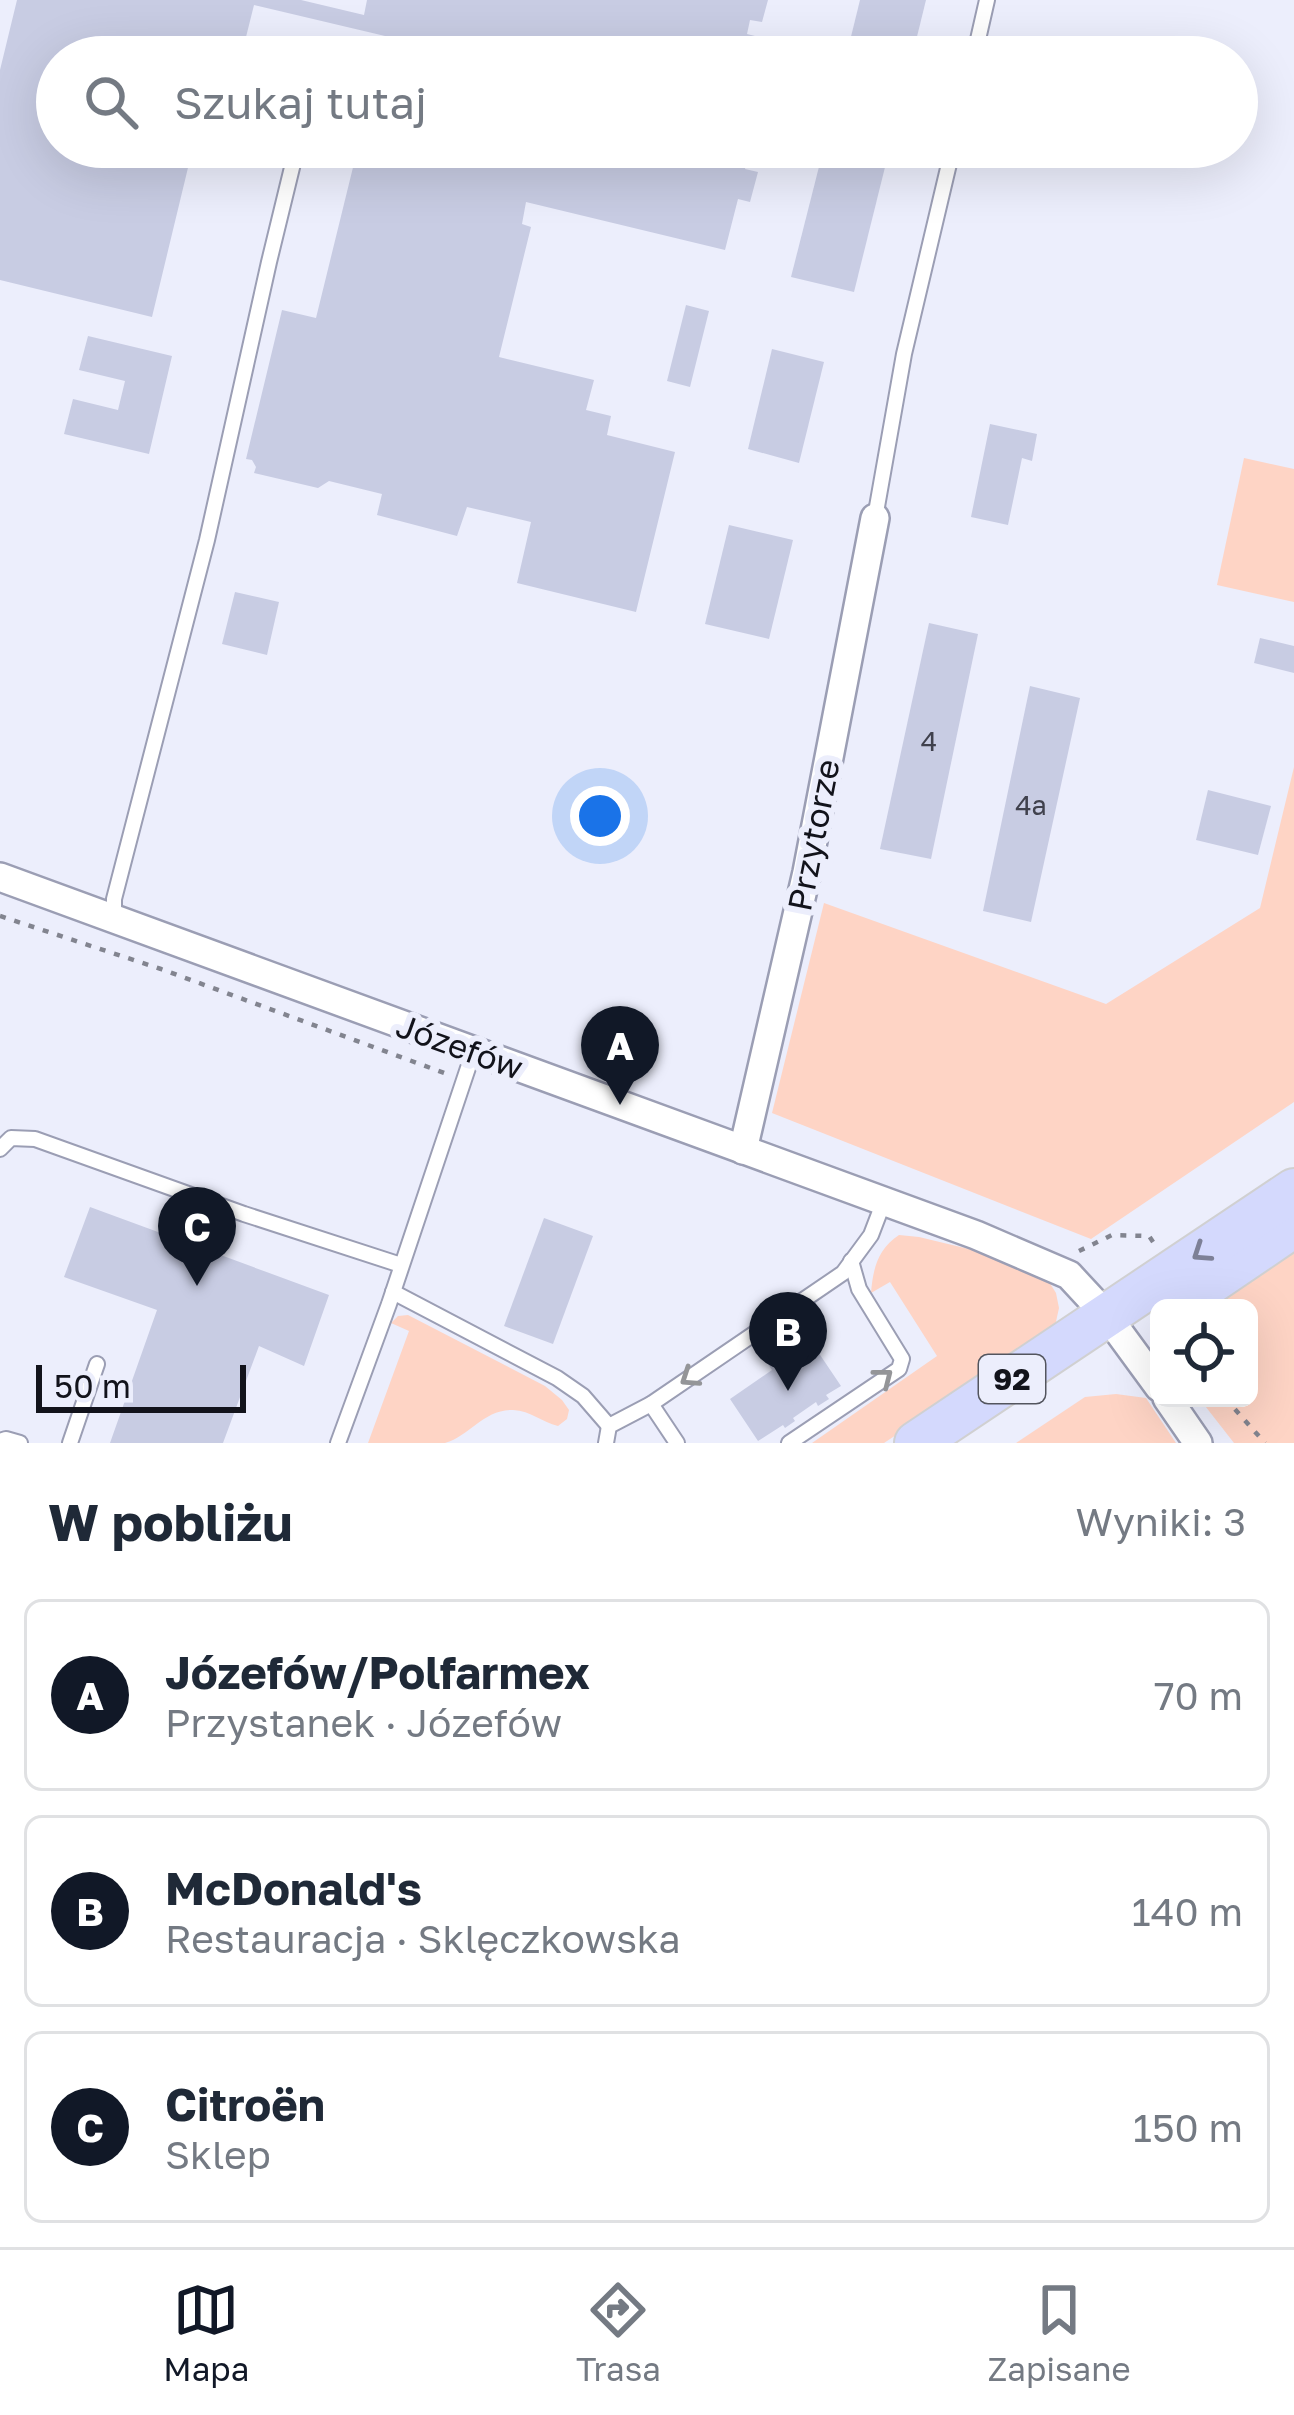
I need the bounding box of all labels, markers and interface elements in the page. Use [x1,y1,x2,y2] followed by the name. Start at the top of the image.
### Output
[36,36,1258,168] search box
[78,69,144,135] icon: search
[174,75,427,129] text: Szukaj tutaj
[921,725,937,757] house number: 4
[779,756,847,914] street label: Przytorze
[570,786,630,846] your location
[1015,789,1047,821] house number: 4a
[391,1005,529,1087] street label: Józefów
[581,1006,659,1105] pin: A
[158,1187,236,1286] pin: C
[1192,1239,1214,1261] one-way arrow
[749,1292,827,1391] pin: B
[1150,1299,1258,1407] map controls
[1150,1299,1258,1407] button: locate
[979,1355,1045,1403] road number: 92
[36,1359,246,1412] scale bar
[681,1364,703,1386] one-way arrow
[54,1366,131,1405] text: 50 m
[870,1370,892,1392] one-way arrow
[48,1491,293,1552] text: W pobliżu
[1076,1498,1246,1545] text: Wyniki: 3
[165,1645,590,1699] text: Józefów/Polfarmex
[76,1672,104,1719] text: A
[1154,1672,1243,1719] text: 70 m
[165,1699,562,1746] text: Przystanek · Józefów
[165,1861,422,1915] text: McDonald's
[76,1888,104,1935] text: B
[1132,1888,1243,1935] text: 140 m
[165,1915,681,1962] text: Restauracja · Sklęczkowska
[165,2077,325,2131] text: Citroën
[76,2104,104,2151] text: C
[1133,2104,1243,2151] text: 150 m
[165,2131,271,2178] text: Sklep
[163,2277,249,2388] tab: Mapa
[576,2277,661,2388] tab: Trasa
[988,2277,1131,2388] tab: Zapisane

